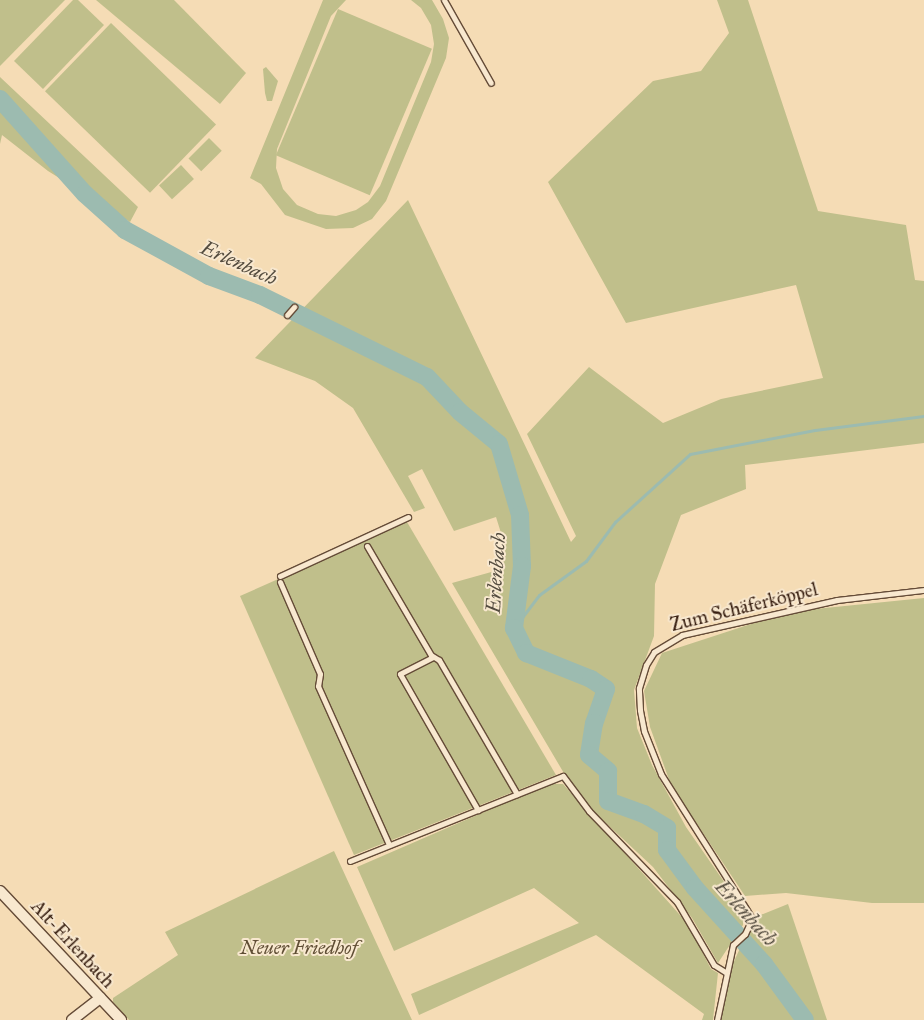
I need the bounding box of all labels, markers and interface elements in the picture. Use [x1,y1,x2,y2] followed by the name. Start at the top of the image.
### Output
[197,236,281,290] water label: Erlenbach
[481,532,511,614] water label: Erlenbach
[668,578,820,636] street label: Zum Schäferköppel
[710,875,782,951] water label: Erlenbach
[26,895,120,993] street label: Alt-Erlenbach
[240,937,358,959] park label: Neuer Friedhof

